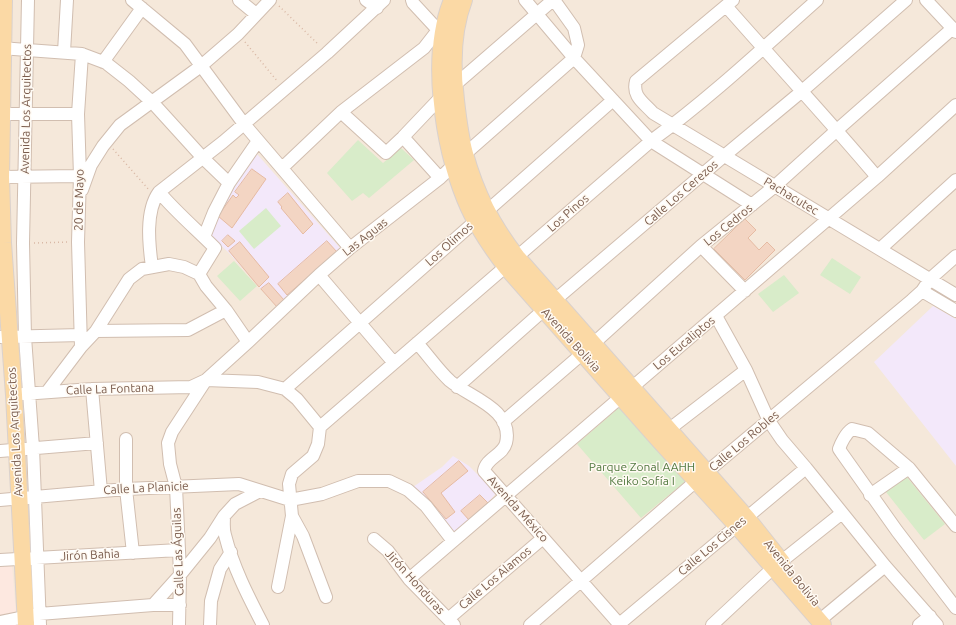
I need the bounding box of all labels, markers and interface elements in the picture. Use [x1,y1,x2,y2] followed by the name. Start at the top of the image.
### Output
[18,44,34,174] street label: Avenida Los Arquitectos
[641,157,721,229] street label: Calle Los Cerezos
[71,169,87,231] street label: 20 de Mayo
[761,174,821,218] street label: Pachacutec
[544,191,592,235] street label: Los Pinos
[701,201,755,249] street label: Los Cedros
[340,215,390,259] street label: Las Aguas
[422,219,476,269] street label: Los Olimos
[538,305,604,375] street label: Avenida Bolivia
[650,313,718,373] street label: Los Eucaliptos
[4,367,26,497] street label: Avenida Los Arquitectos
[66,380,154,398] street label: Calle La Fontana
[706,408,782,474] street label: Calle Los Robles
[589,460,695,488] park label: Parque Zonal AAHH Keiko Sofía I
[484,473,552,545] street label: Avenida México
[103,479,189,497] street label: Calle La Planicie
[169,508,187,596] street label: Calle Las Águilas
[675,513,749,579] street label: Calle Los Cisnes
[761,537,823,609] street label: Avenida Bolivia
[456,544,534,612] street label: Calle Los Alamos
[60,546,120,564] street label: Jirón Bahia
[382,547,448,617] street label: Jirón Honduras

